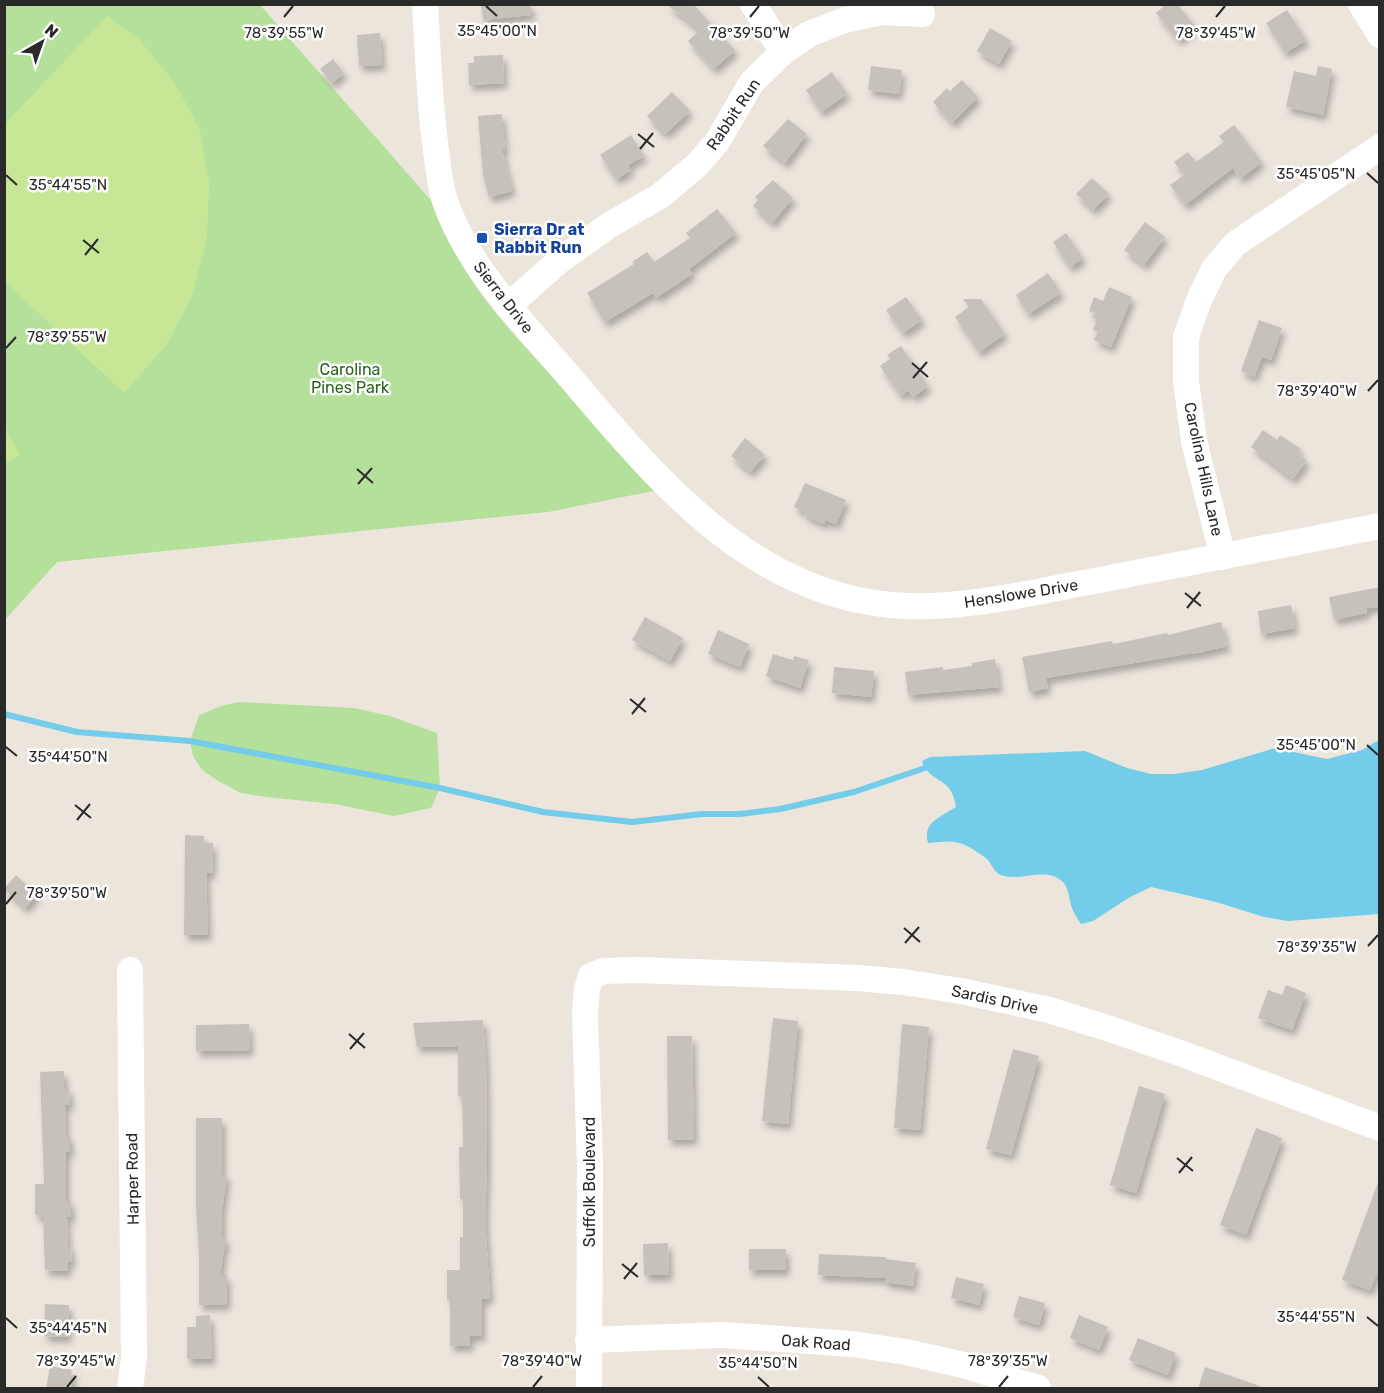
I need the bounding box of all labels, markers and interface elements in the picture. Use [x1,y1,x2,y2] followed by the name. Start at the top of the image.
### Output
[12,12,72,72] north arrow
[41,20,62,42] text: N
[457,22,537,40] text: 35°45'00"N
[244,24,324,42] text: 78°39'55"W
[710,24,790,42] text: 78°39'50"W
[1176,24,1256,42] text: 78°39'45"W
[703,75,764,154] street label: Rabbit Run
[1276,165,1356,183] text: 35°45'05"N
[29,176,107,194] text: 35°44'55"N
[494,220,585,257] place label: Sierra Dr at Rabbit Run
[475,231,489,245] marker: Sierra Dr at Rabbit Run
[470,258,538,337] street label: Sierra Drive
[27,328,107,346] text: 78°39'55"W
[311,360,390,397] park label: Carolina Pines Park
[1277,382,1357,400] text: 78°39'40"W
[1180,400,1227,538] street label: Carolina Hills Lane
[963,575,1079,612] street label: Henslowe Drive
[1276,736,1356,754] text: 35°45'00"N
[28,748,108,766] text: 35°44'50"N
[27,884,107,902] text: 78°39'50"W
[1277,938,1357,956] text: 78°39'35"W
[950,981,1040,1018] street label: Sardis Drive
[580,1117,599,1247] street label: Suffolk Boulevard
[122,1133,143,1225] street label: Harper Road
[1277,1308,1355,1326] text: 35°44'55"N
[29,1319,107,1337] text: 35°44'45"N
[781,1331,851,1354] street label: Oak Road
[36,1352,116,1370] text: 78°39'45"W
[502,1352,582,1370] text: 78°39'40"W
[968,1352,1048,1370] text: 78°39'35"W
[718,1354,798,1372] text: 35°44'50"N

